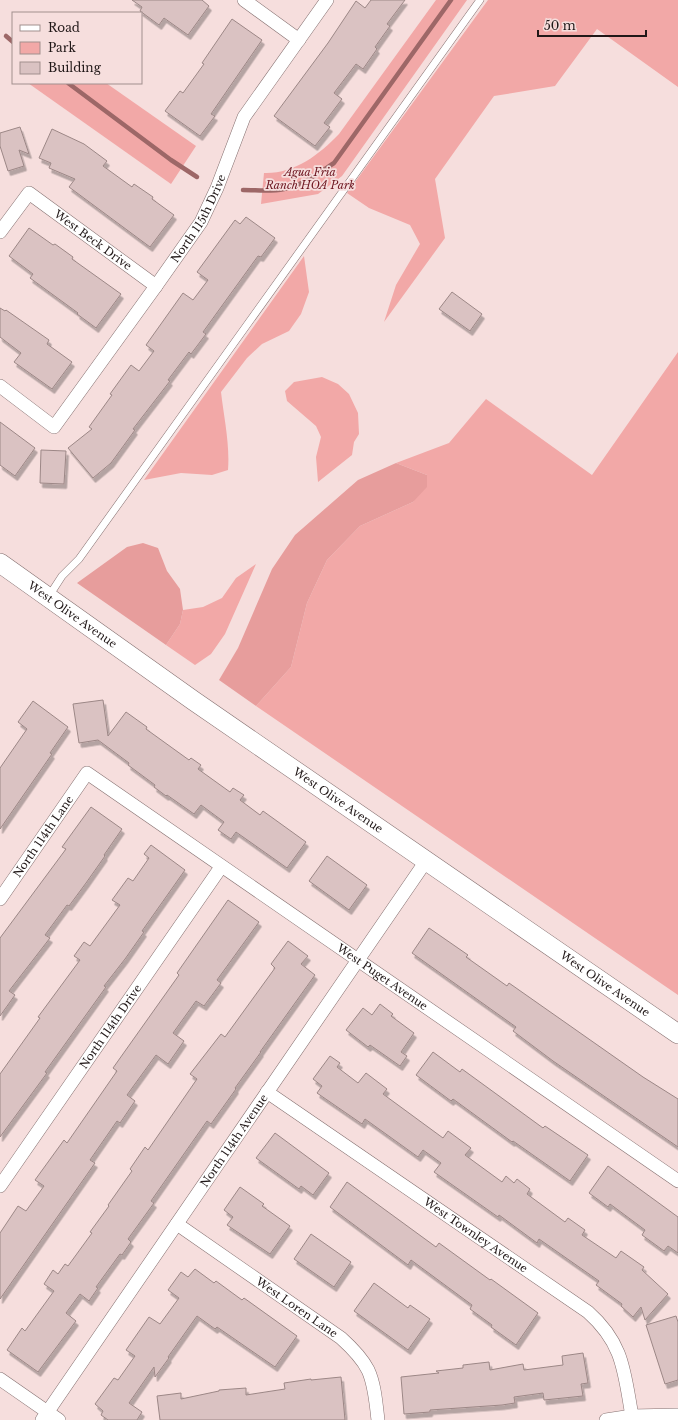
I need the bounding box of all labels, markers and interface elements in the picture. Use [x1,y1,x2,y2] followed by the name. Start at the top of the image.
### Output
[12,12,142,84] legend
[538,12,646,38] scale bar
[544,18,576,33] text: 50 m
[48,20,80,35] text: Road
[48,40,76,55] text: Park
[48,60,102,75] text: Building
[264,165,355,192] park label: Agua Fria Ranch HOA Park
[168,172,229,265] street label: North 115th Drive
[51,206,135,273] street label: West Beck Drive
[25,578,120,651] street label: West Olive Avenue
[290,764,386,836] street label: West Olive Avenue
[10,793,76,880] street label: North 114th Lane
[333,940,430,1013] street label: West Puget Avenue
[557,947,653,1020] street label: West Olive Avenue
[76,982,145,1071] street label: North 114th Drive
[197,1091,271,1190] street label: North 114th Avenue
[420,1194,530,1276] street label: West Townley Avenue
[253,1274,340,1341] street label: West Loren Lane

